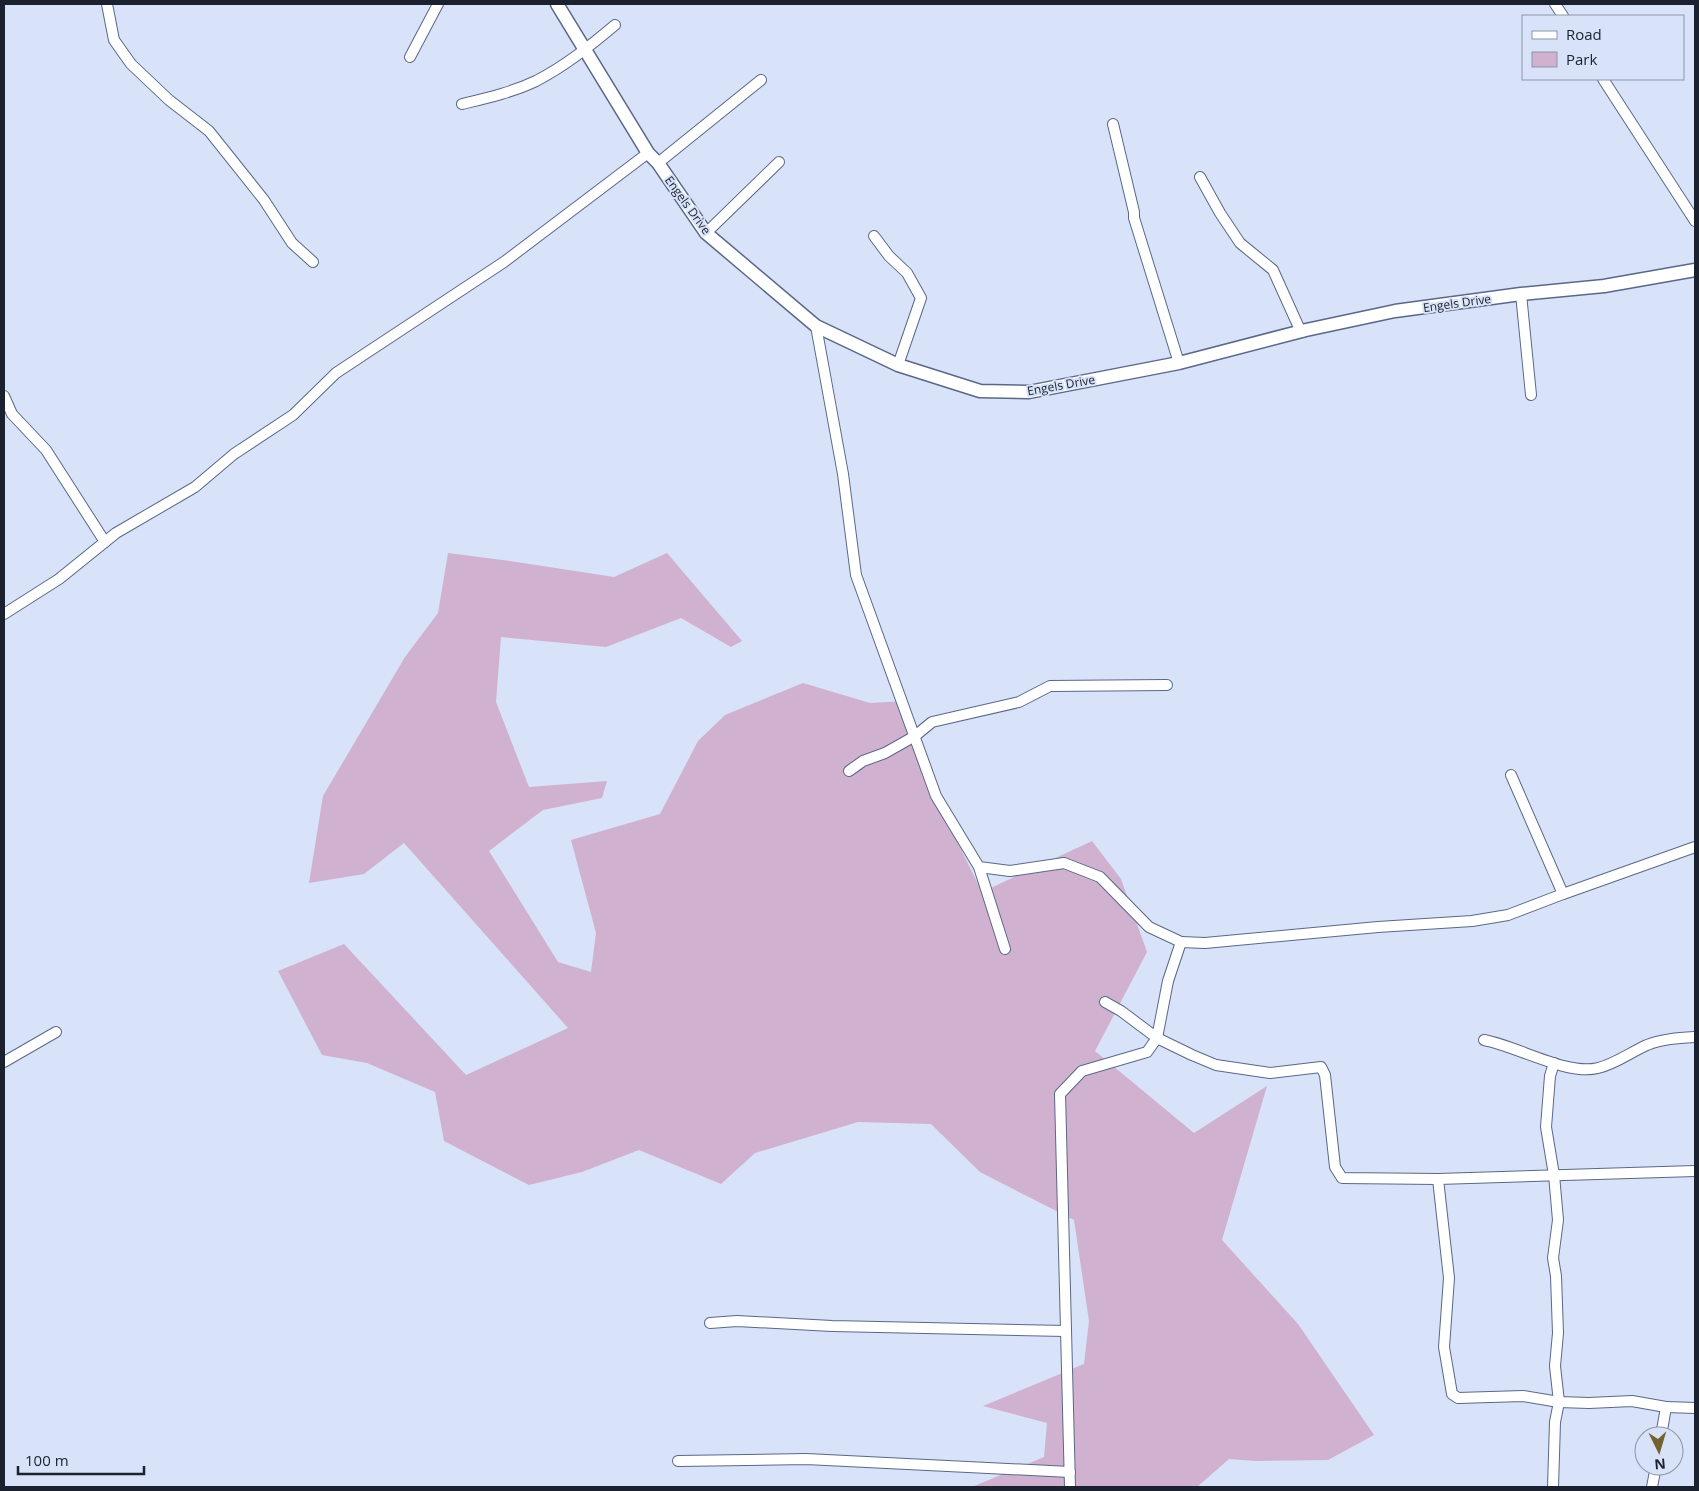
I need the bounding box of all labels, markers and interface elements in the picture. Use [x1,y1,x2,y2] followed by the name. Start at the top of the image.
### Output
[1522,15,1684,80] legend
[1566,24,1602,44] text: Road
[1566,49,1597,69] text: Park
[661,172,715,238] street label: Engels Drive
[1422,290,1492,316] street label: Engels Drive
[1026,371,1096,399] street label: Engels Drive
[1634,1426,1684,1476] north arrow
[18,1444,144,1476] scale bar
[25,1450,69,1470] text: 100 m
[1654,1454,1667,1474] text: N

